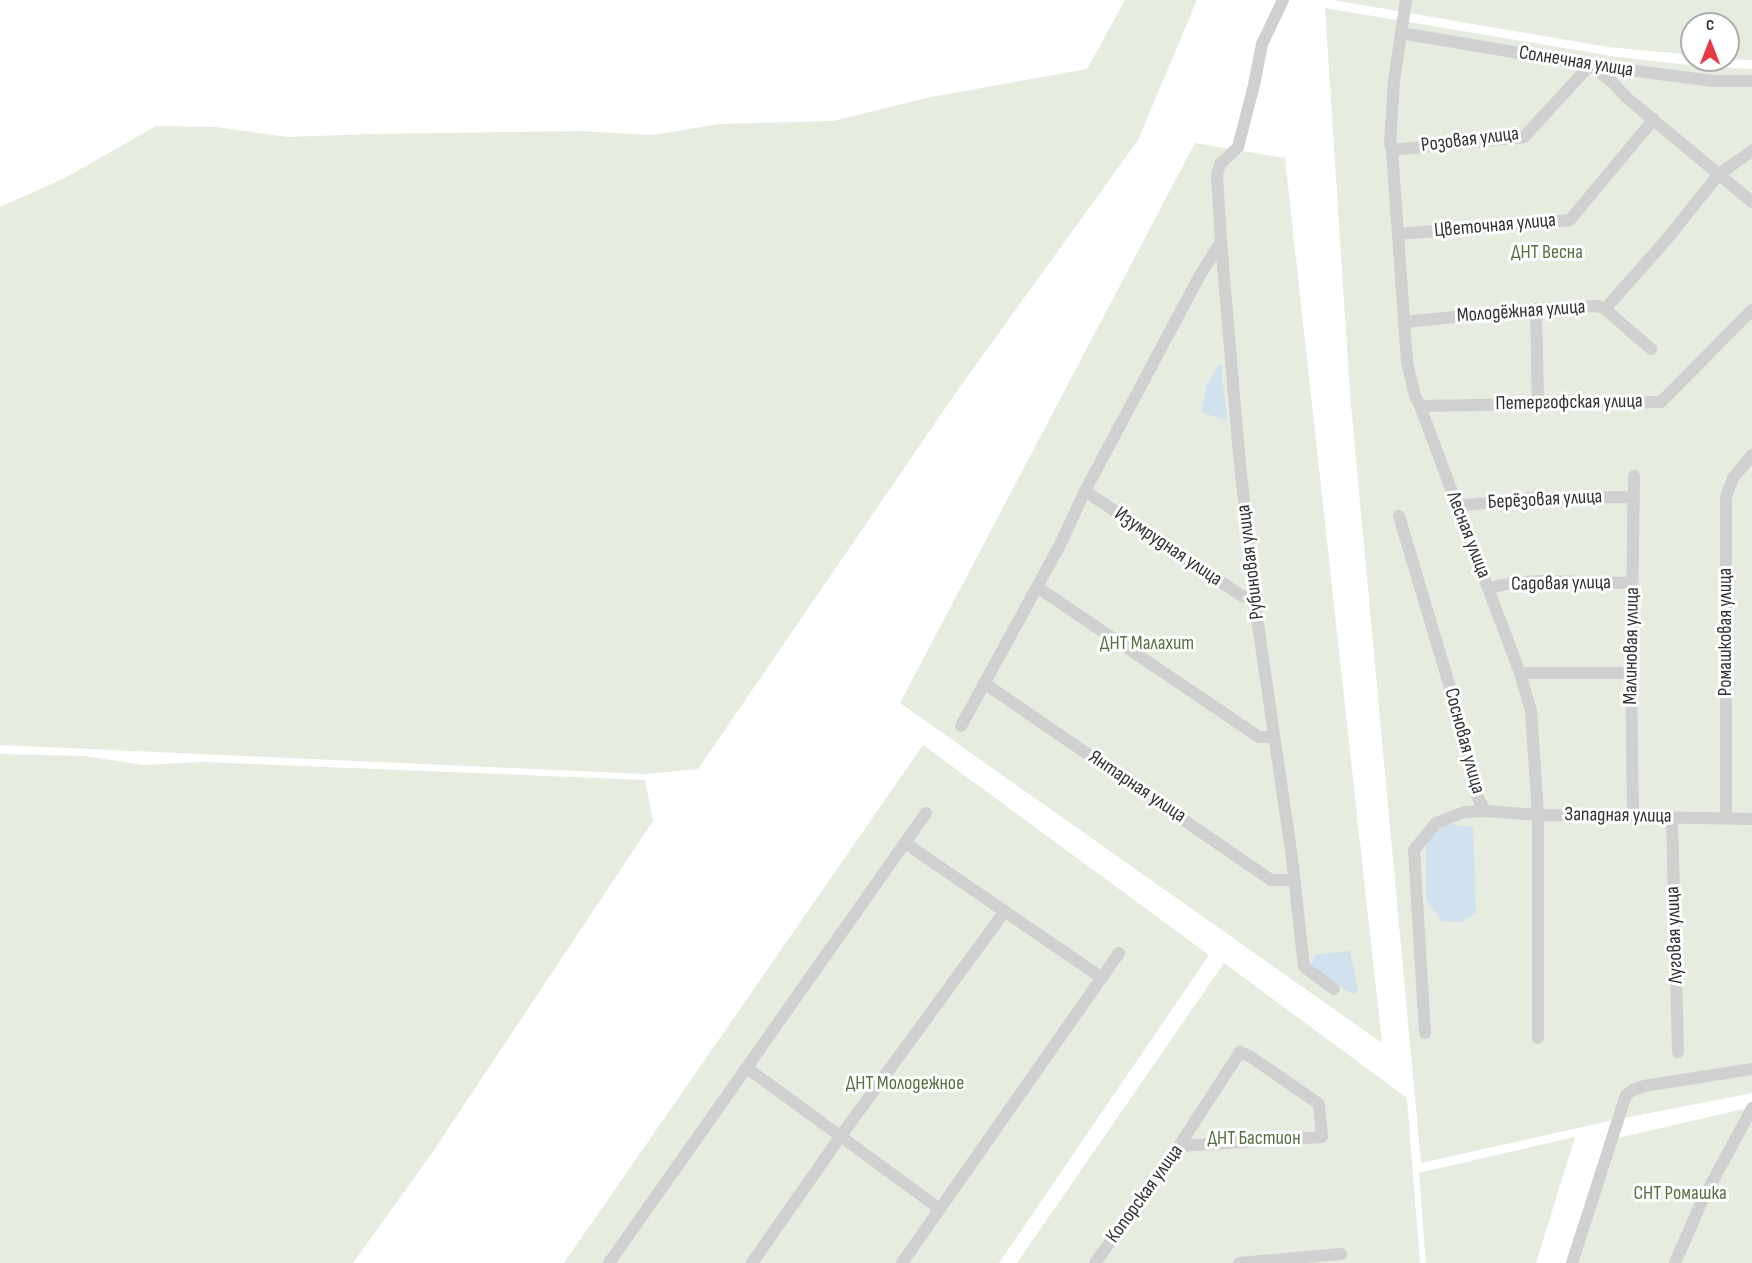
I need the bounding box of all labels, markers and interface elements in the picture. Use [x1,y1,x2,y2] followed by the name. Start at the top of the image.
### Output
[1680,12,1740,72] north arrow
[1706,16,1714,35] text: С
[1517,41,1635,83] street label: Солнечная улица
[1420,122,1520,158] street label: Розовая улица
[1433,209,1557,243] street label: Цветочная улица
[1511,241,1583,265] park label: ДНТ Весна
[1456,296,1586,328] street label: Молодёжная улица
[1495,390,1643,416] street label: Петергофская улица
[1487,485,1603,515] street label: Берёзовая улица
[1441,488,1495,582] street label: Лесная улица
[1110,502,1226,592] street label: Изумрудная улица
[1232,503,1270,621] street label: Рубиновая улица
[1714,568,1738,696] street label: Ромашковая улица
[1511,571,1611,597] street label: Садовая улица
[1619,587,1645,705] street label: Малиновая улица
[1100,632,1194,656] park label: ДНТ Малахит
[1438,686,1490,796] street label: Сосновая улица
[1084,746,1190,828] street label: Янтарная улица
[1564,803,1672,829] street label: Западная улица
[1661,886,1689,984] street label: Луговая улица
[846,1072,964,1096] park label: ДНТ Молодежное
[1207,1127,1301,1151] park label: ДНТ Бастион
[1101,1140,1189,1248] street label: Копорская улица
[1633,1182,1727,1206] park label: СНТ Ромашка

